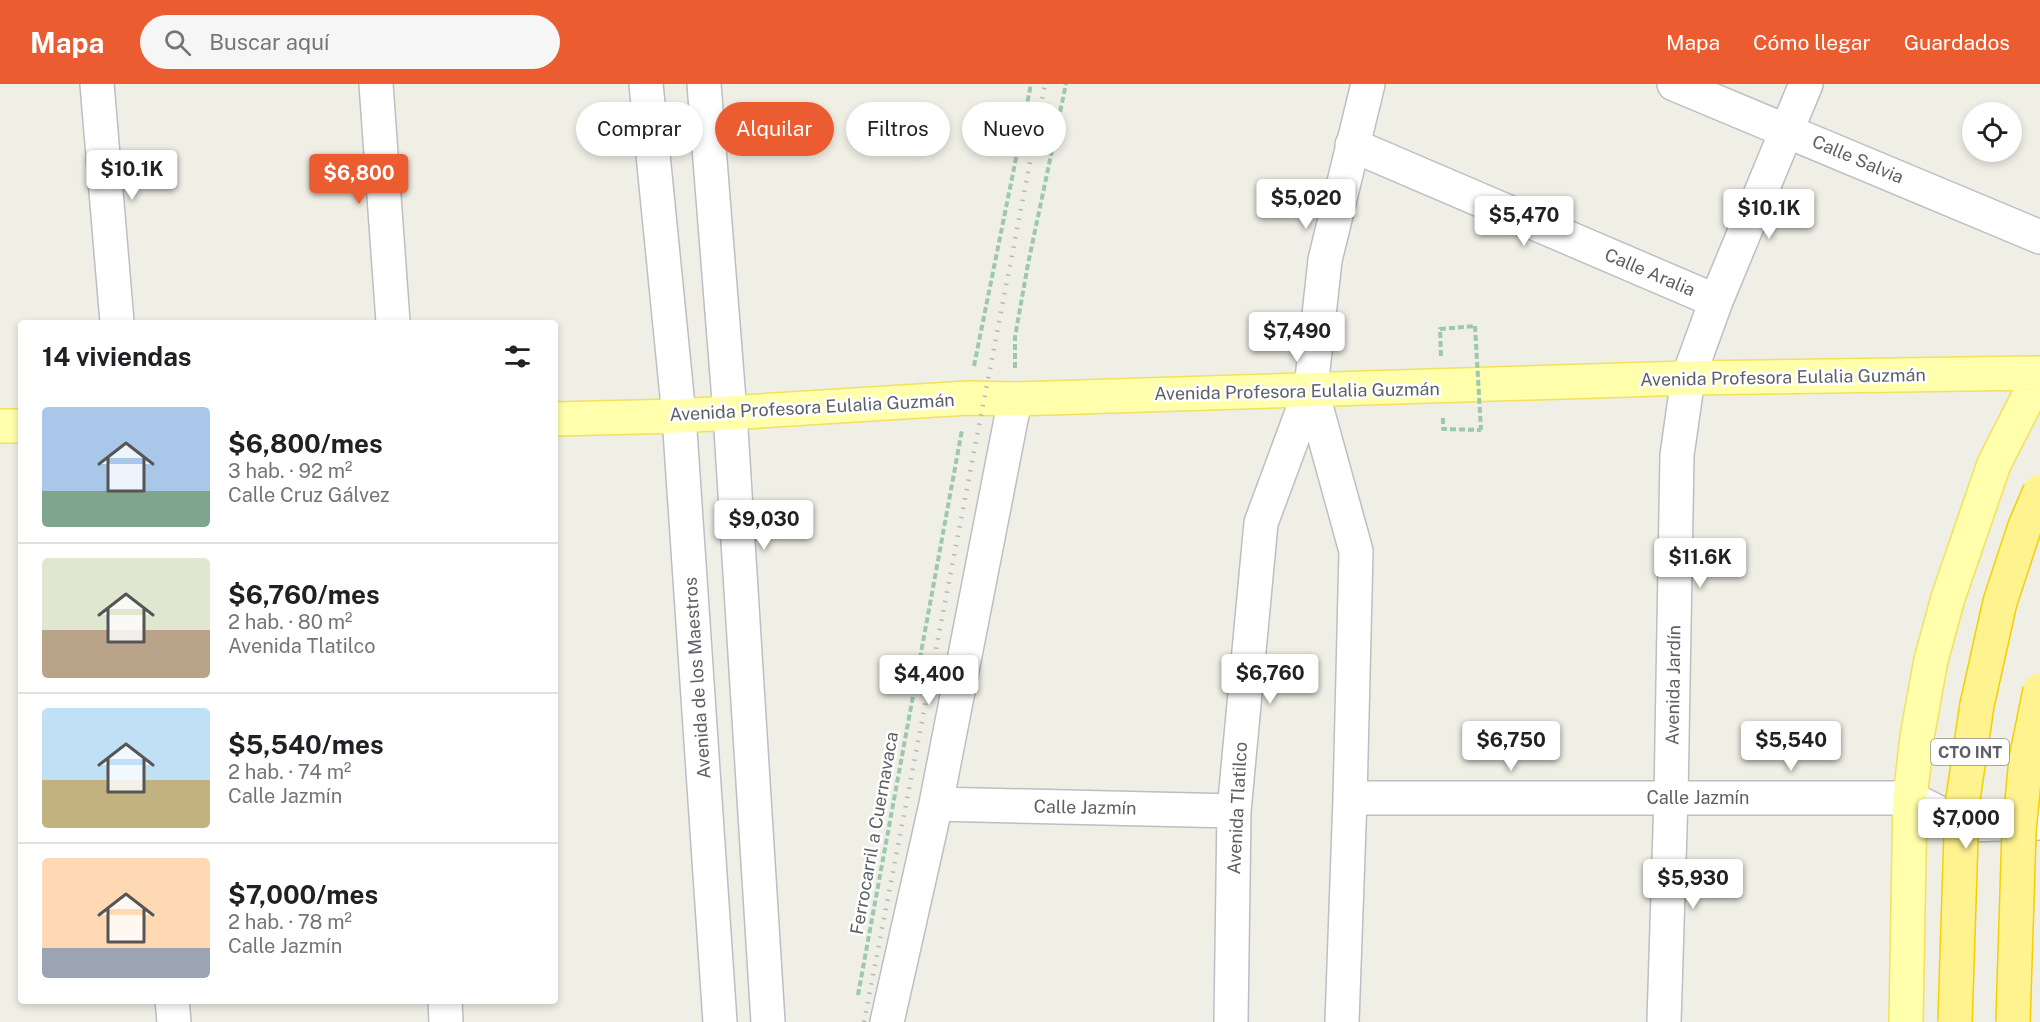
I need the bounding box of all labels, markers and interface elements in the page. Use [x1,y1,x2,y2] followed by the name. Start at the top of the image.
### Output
[140,15,560,69] search box
[30,26,104,59] text: Mapa
[161,26,194,59] icon: search
[209,29,329,55] text: Buscar aquí
[1666,30,1720,55] text: Mapa
[1753,30,1871,55] text: Cómo llegar
[1904,30,2010,55] text: Guardados
[576,102,703,156] chip: Comprar
[715,102,834,156] chip: Alquilar
[846,102,950,156] chip: Filtros
[962,102,1066,156] chip: Nuevo
[1962,102,2022,162] map controls
[1962,102,2022,162] button: locate
[1809,130,1907,188] street label: Calle Salvia
[83,150,181,201] pin: $10.1K
[310,154,408,205] pin: $6,800
[100,157,164,181] text: $10.1K
[323,161,395,185] text: $6,800
[1257,179,1355,230] pin: $5,020
[1270,186,1342,210] text: $5,020
[1720,189,1818,240] pin: $10.1K
[1475,196,1573,247] pin: $5,470
[1737,196,1801,220] text: $10.1K
[1489,203,1559,227] text: $5,470
[1602,244,1698,300] street label: Calle Aralia
[1248,312,1346,363] pin: $7,490
[1263,319,1331,343] text: $7,490
[501,340,534,373] icon: filters
[42,341,191,372] text: 14 viviendas
[1640,364,1926,390] street label: Avenida Profesora Eulalia Guzmán
[1154,378,1440,404] street label: Avenida Profesora Eulalia Guzmán
[669,389,955,425] street label: Avenida Profesora Eulalia Guzmán
[228,428,383,459] text: $6,800/mes
[90,431,162,503] icon: home
[228,459,352,483] text: 3 hab. · 92 m²
[228,483,390,507] text: Calle Cruz Gálvez
[715,500,813,551] pin: $9,030
[728,507,800,531] text: $9,030
[1651,538,1749,589] pin: $11.6K
[1668,545,1732,569] text: $11.6K
[679,576,715,780] street label: Avenida de los Maestros
[228,579,380,610] text: $6,760/mes
[90,582,162,654] icon: home
[228,610,352,634] text: 2 hab. · 80 m²
[1661,625,1685,745] street label: Avenida Jardín
[228,634,376,658] text: Avenida Tlatilco
[1221,654,1319,705] pin: $6,760
[880,655,978,706] pin: $4,400
[1235,661,1305,685] text: $6,760
[893,662,965,686] text: $4,400
[1462,721,1560,772] pin: $6,750
[1742,721,1840,772] pin: $5,540
[1476,728,1546,752] text: $6,750
[1755,728,1827,752] text: $5,540
[228,729,384,760] text: $5,540/mes
[846,730,902,936] street label: Ferrocarril a Cuernavaca
[90,732,162,804] icon: home
[1931,739,2009,765] road number: CTO INT
[1223,741,1251,875] street label: Avenida Tlatilco
[228,760,351,784] text: 2 hab. · 74 m²
[228,784,342,808] text: Calle Jazmín
[1647,787,1749,808] street label: Calle Jazmín
[1033,796,1137,818] street label: Calle Jazmín
[1917,799,2015,850] pin: $7,000
[1932,806,2000,830] text: $7,000
[1644,859,1742,910] pin: $5,930
[1657,866,1729,890] text: $5,930
[228,879,378,910] text: $7,000/mes
[90,882,162,954] icon: home
[228,910,352,934] text: 2 hab. · 78 m²
[228,934,342,958] text: Calle Jazmín

